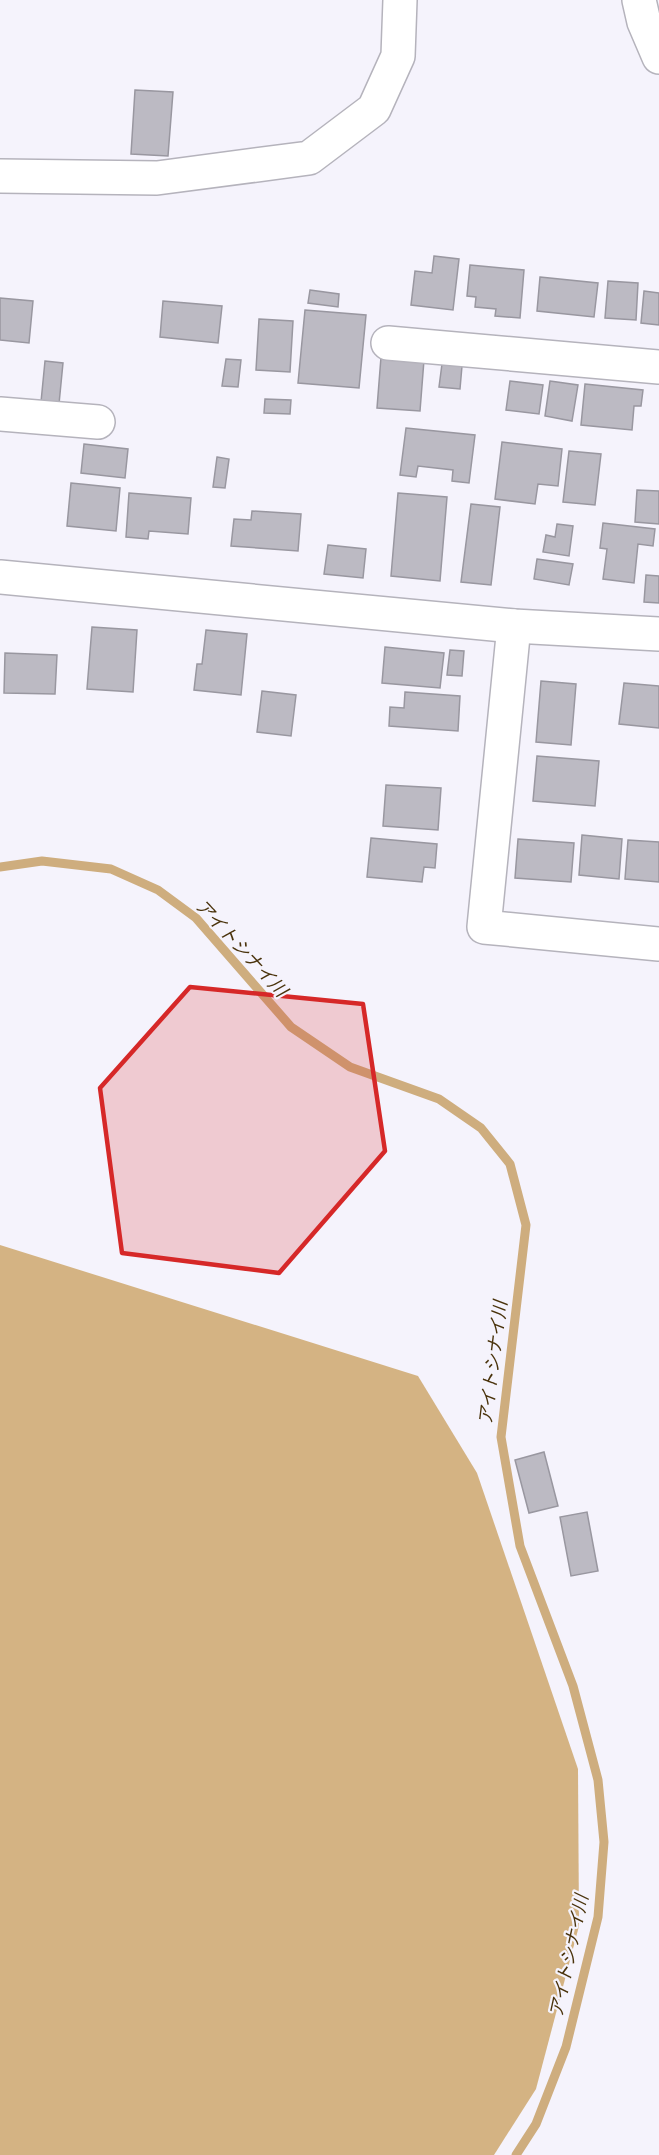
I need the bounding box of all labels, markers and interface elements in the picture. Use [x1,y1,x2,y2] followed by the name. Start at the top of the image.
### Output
[191,894,294,1002] water label: アイトシナイ川
[473,1297,511,1426] water label: アイトシナイ川
[544,1890,592,2019] water label: アイトシナイ川

